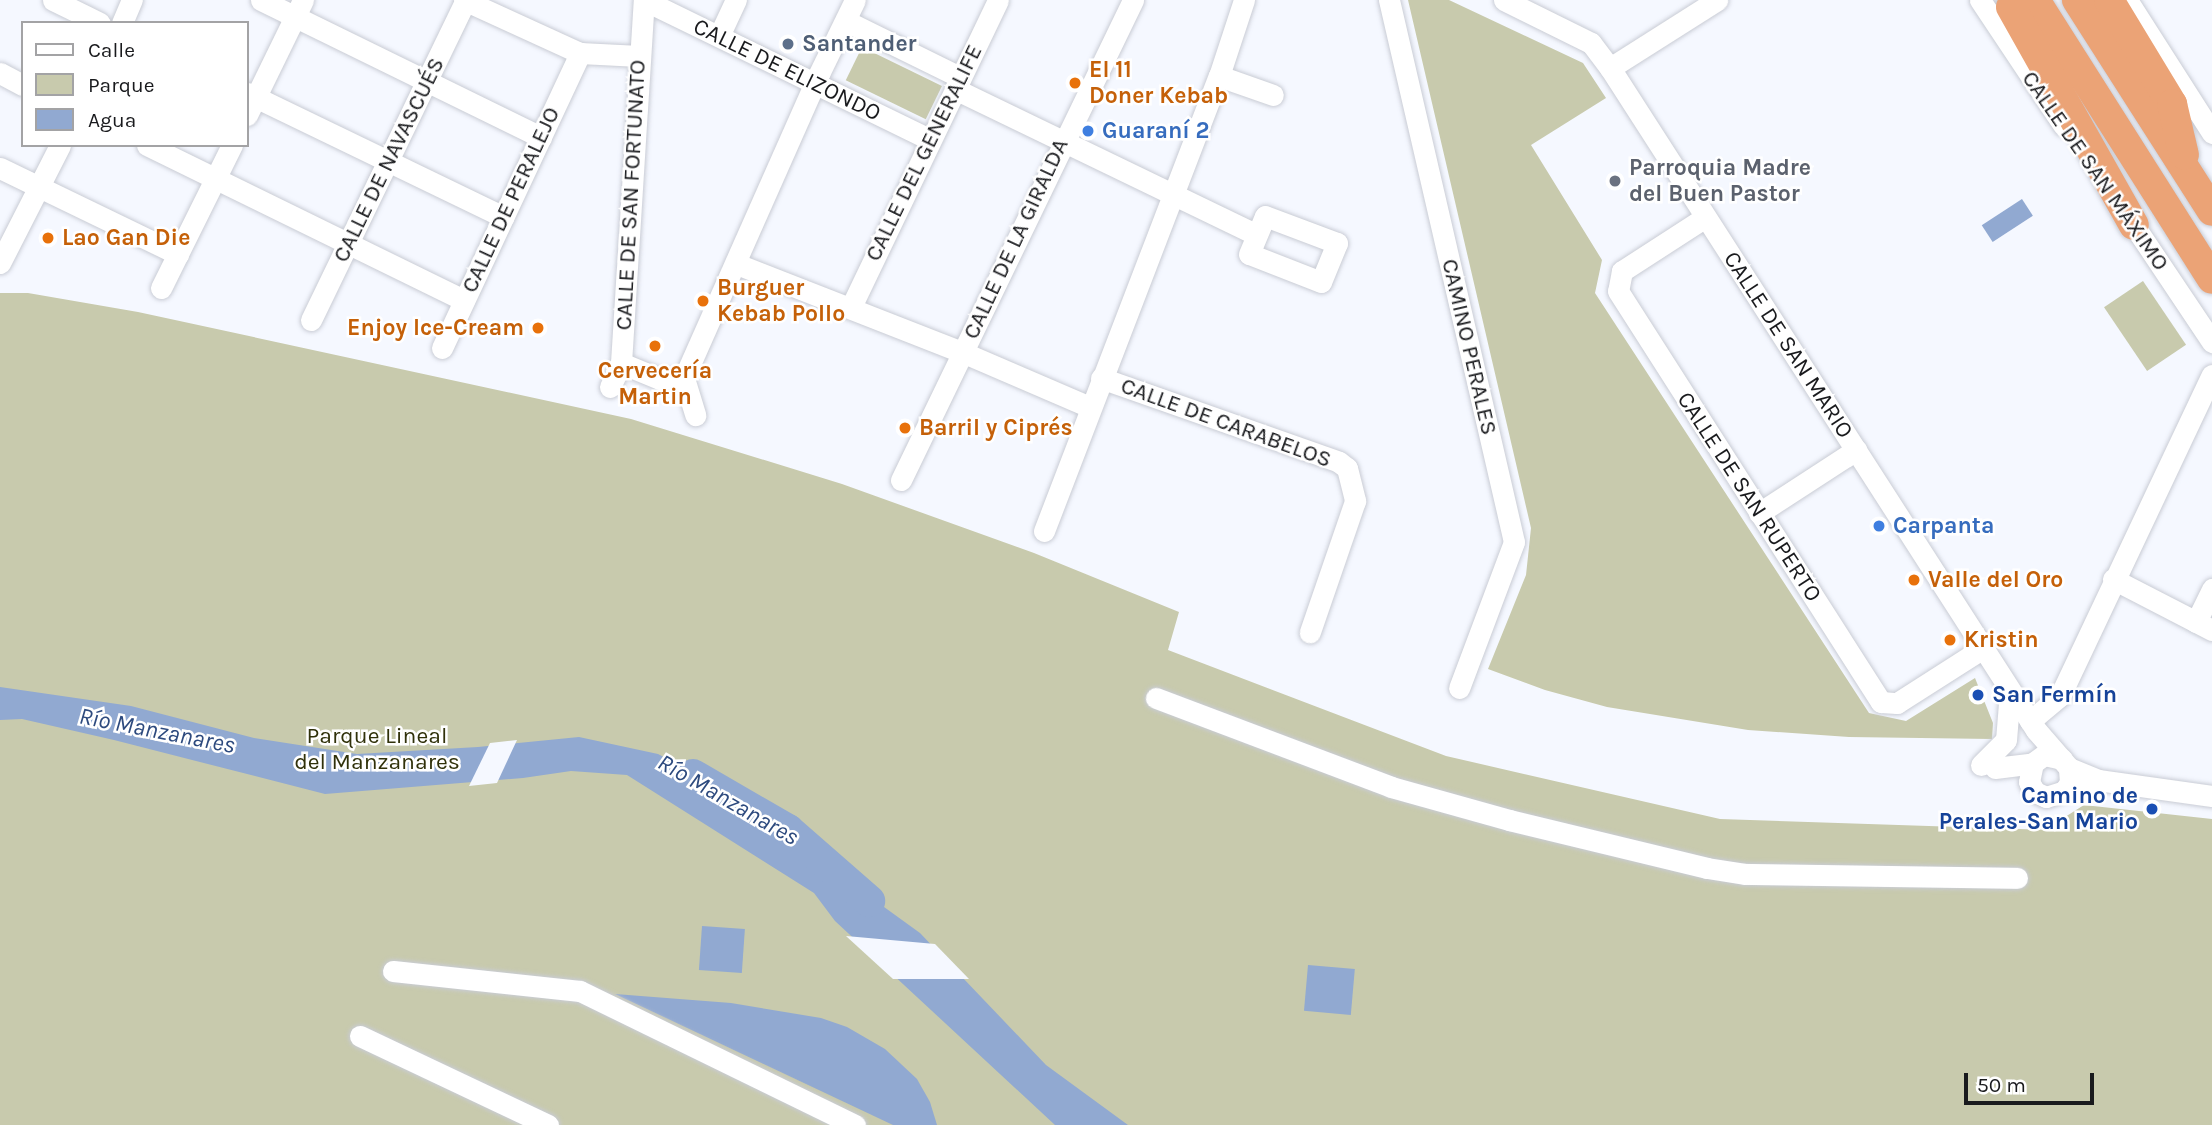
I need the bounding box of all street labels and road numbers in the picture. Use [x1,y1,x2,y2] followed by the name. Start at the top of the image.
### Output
[689,13,885,127] street label: CALLE DE ELIZONDO
[860,40,988,266] street label: CALLE DEL GENERALIFE
[327,53,451,267] street label: CALLE DE NAVASCUÉS
[610,59,652,331] street label: CALLE DE SAN FORTUNATO
[2016,66,2174,276] street label: CALLE DE SAN MÁXIMO
[456,103,566,297] street label: CALLE DE PERALEJO
[957,134,1075,344] street label: CALLE DE LA GIRALDA
[1717,246,1859,444] street label: CALLE DE SAN MARIO
[1435,256,1503,438] street label: CAMINO PERALES
[1117,372,1335,474] street label: CALLE DE CARABELOS
[1671,387,1827,607] street label: CALLE DE SAN RUPERTO

